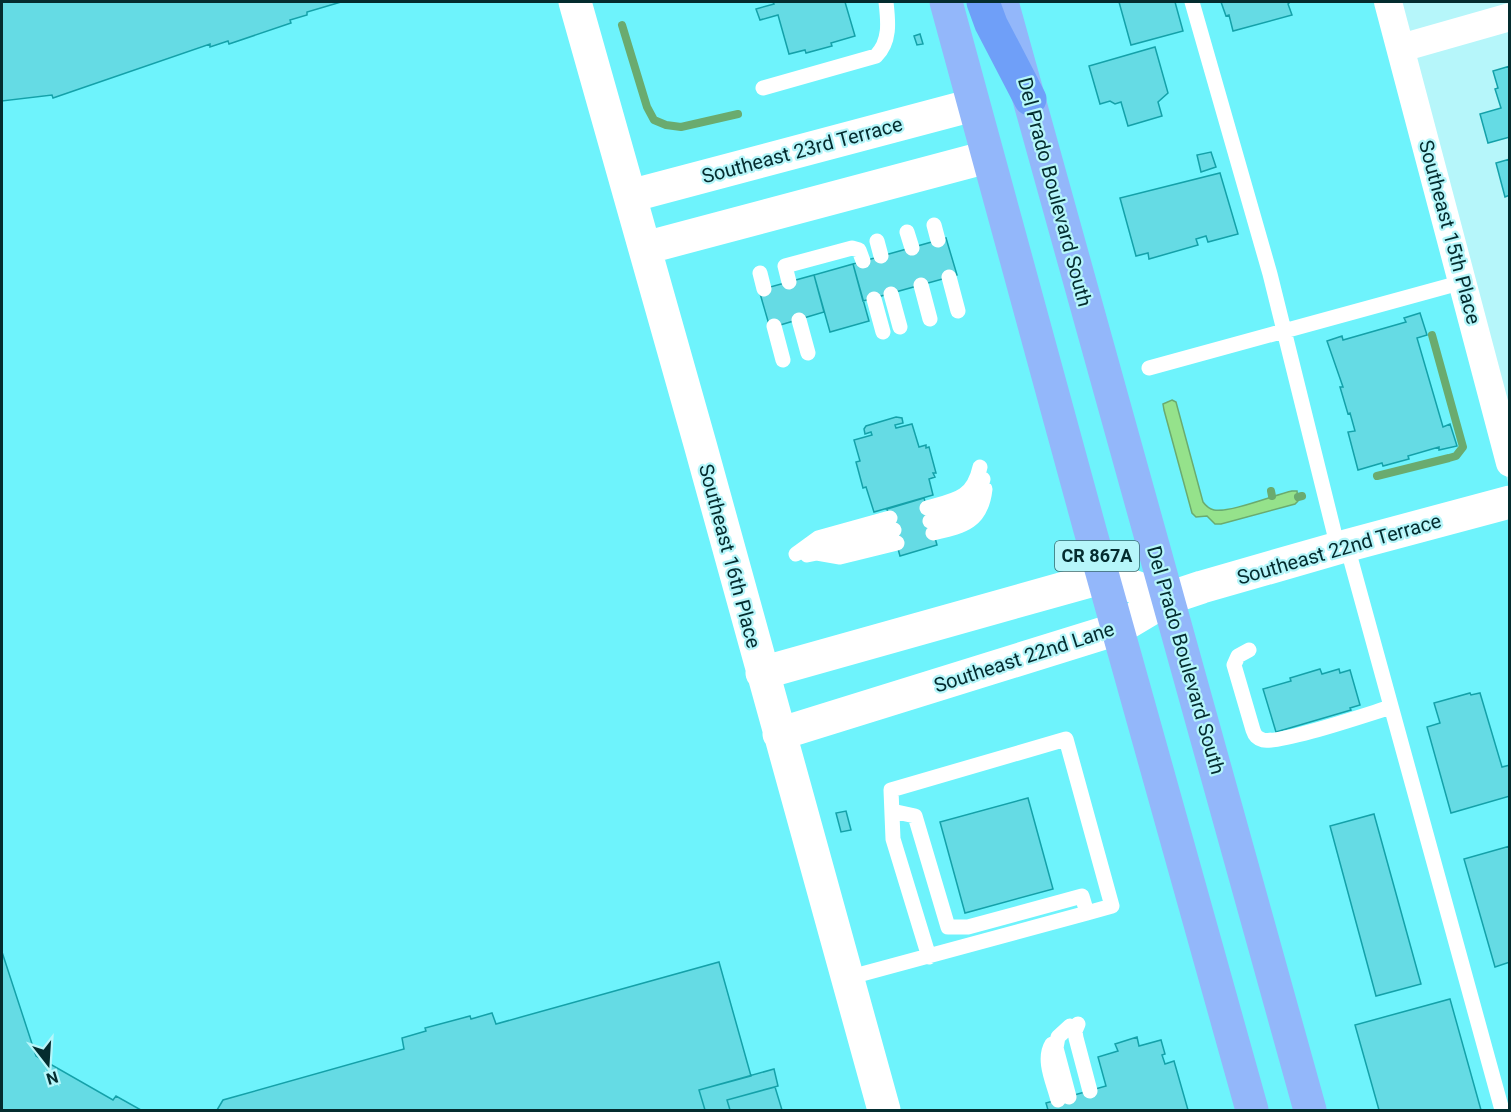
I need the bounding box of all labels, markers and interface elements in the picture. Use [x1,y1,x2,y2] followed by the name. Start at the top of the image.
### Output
[1013,75,1097,309] street label: Del Prado Boulevard South
[699,112,905,188] street label: Southeast 23rd Terrace
[1414,137,1486,327] street label: Southeast 15th Place
[694,461,766,651] street label: Southeast 16th Place
[1234,508,1444,590] street label: Southeast 22nd Terrace
[1055,541,1139,571] road number: CR 867A
[1142,543,1230,777] street label: Del Prado Boulevard South
[931,617,1117,697] street label: Southeast 22nd Lane
[18,1034,78,1094] north arrow
[44,1067,60,1089] text: N

